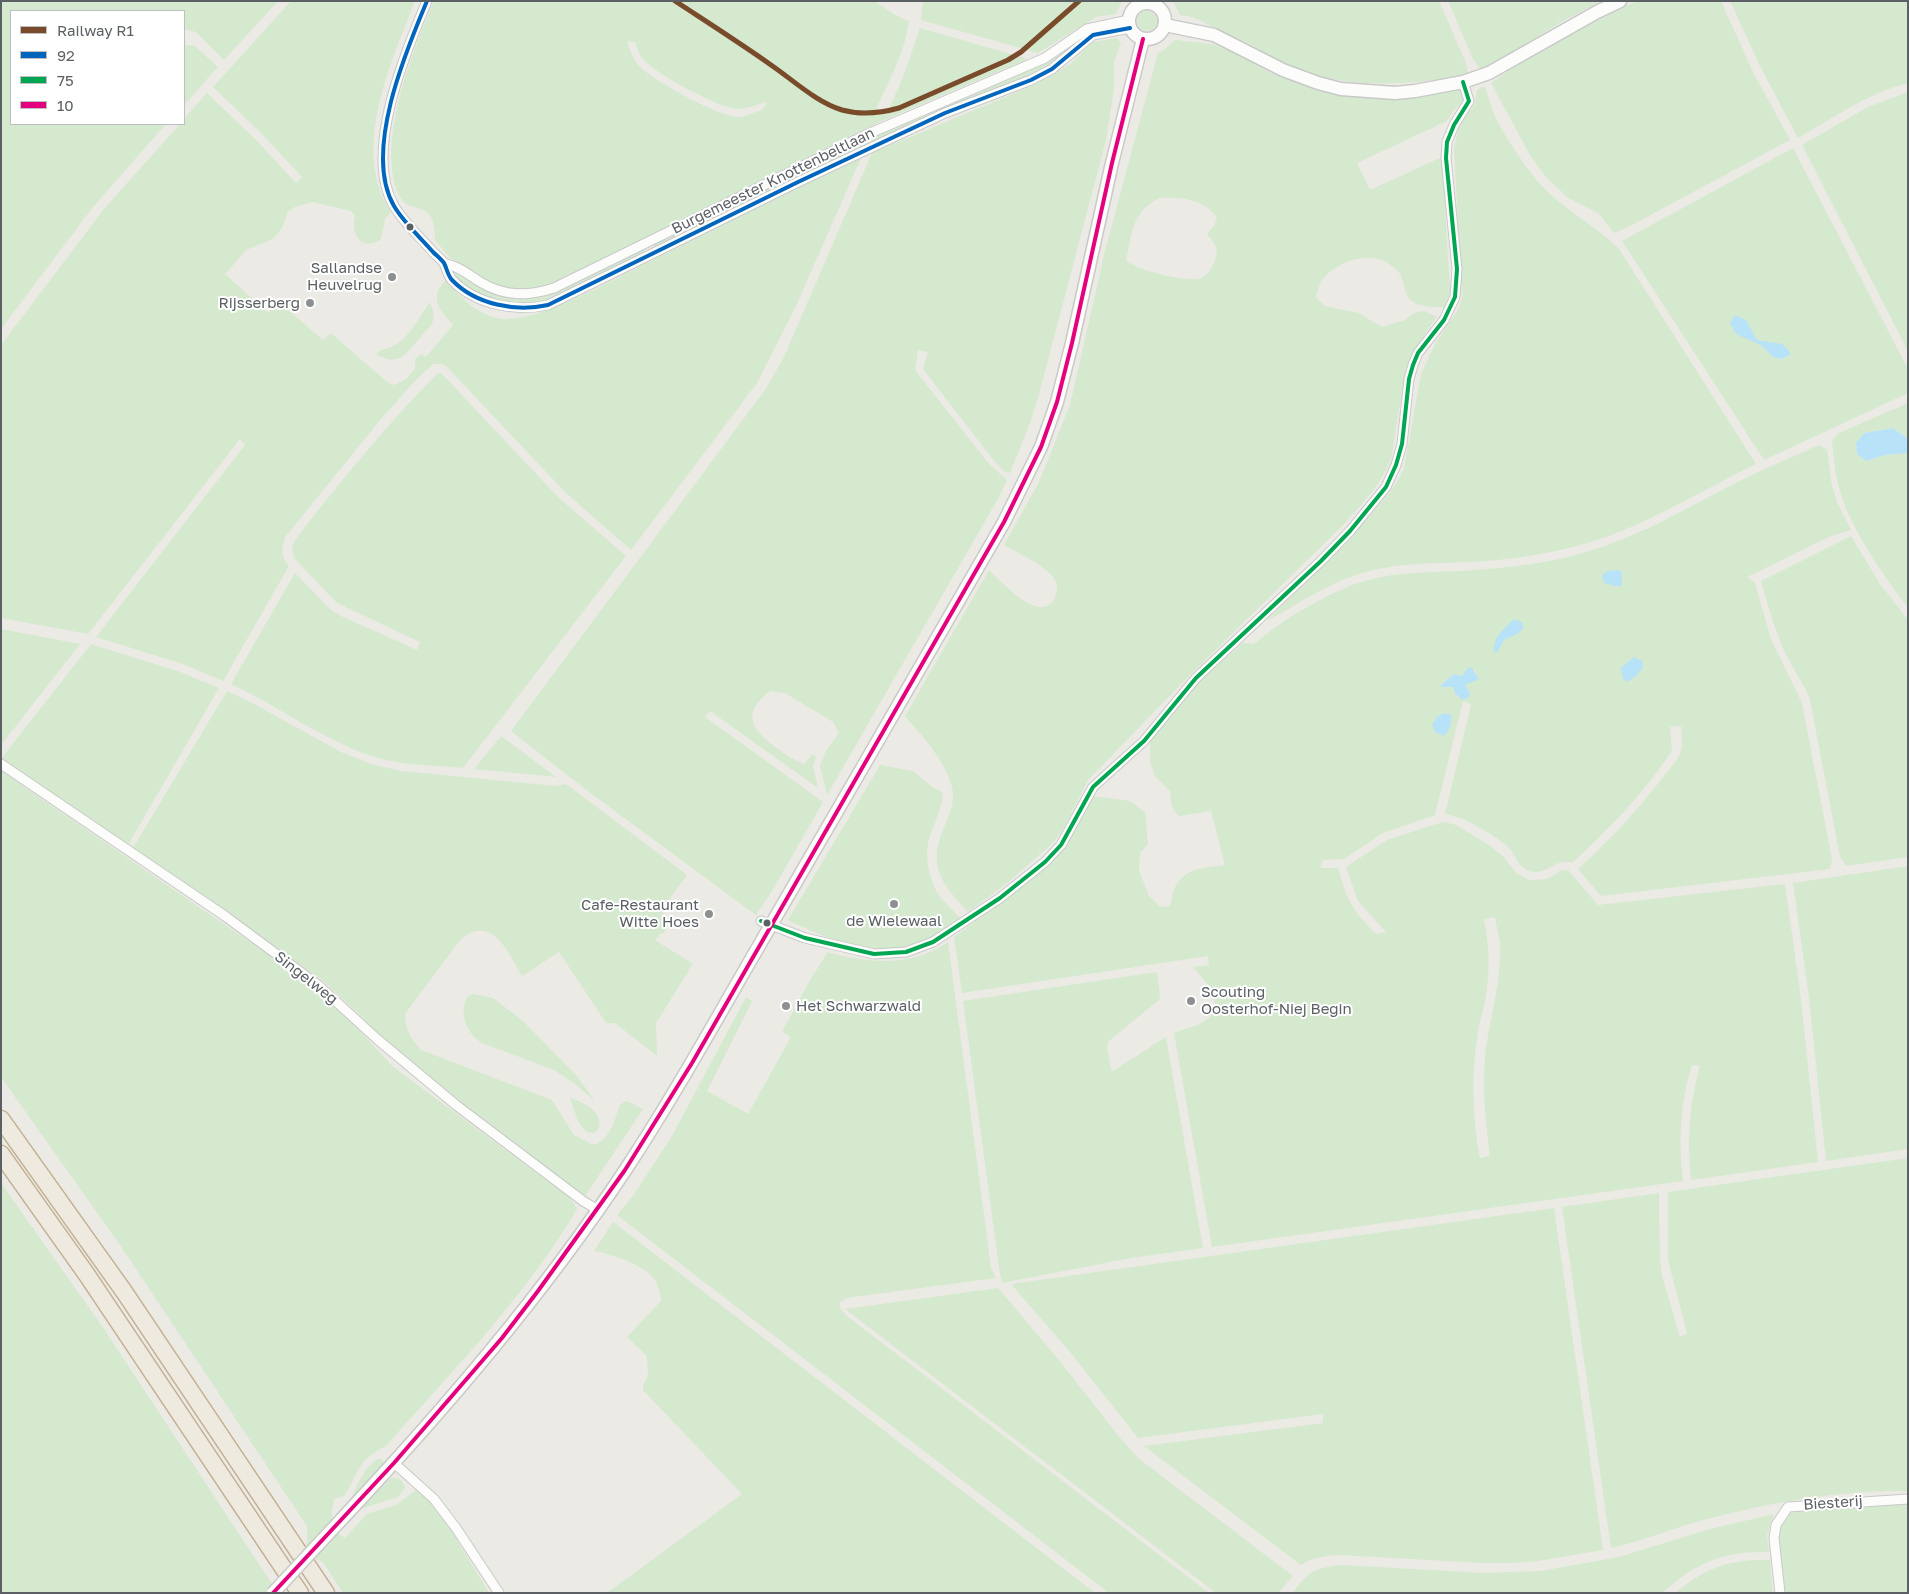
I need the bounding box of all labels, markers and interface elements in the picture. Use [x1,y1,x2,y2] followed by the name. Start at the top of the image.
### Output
[10,10,185,125] legend
[57,21,134,39] text: Railway R1
[57,46,75,64] text: 92
[57,71,74,89] text: 75
[57,96,74,114] text: 10
[669,124,877,238] street label: Burgemeester Knottenbeltlaan
[405,222,415,232] unlabelled marker
[307,259,382,294] place label: Sallandse Heuvelrug
[386,271,398,283] marker: Sallandse Heuvelrug
[218,294,300,312] place label: Rijsserberg
[304,297,316,309] marker: Rijsserberg
[581,896,699,931] place label: Cafe-Restaurant Witte Hoes
[888,898,900,910] marker: de Wielewaal
[703,908,715,920] marker: Cafe-Restaurant Witte Hoes
[846,912,942,930] place label: de Wielewaal
[762,918,772,928] unlabelled marker
[271,948,341,1008] street label: Singelweg
[1201,983,1352,1018] place label: Scouting Oosterhof-Niej Begin
[1185,995,1197,1007] marker: Scouting Oosterhof-Niej Begin
[796,997,921,1015] place label: Het Schwarzwald
[780,1000,792,1012] marker: Het Schwarzwald
[1803,1492,1863,1514] street label: Biesterij

